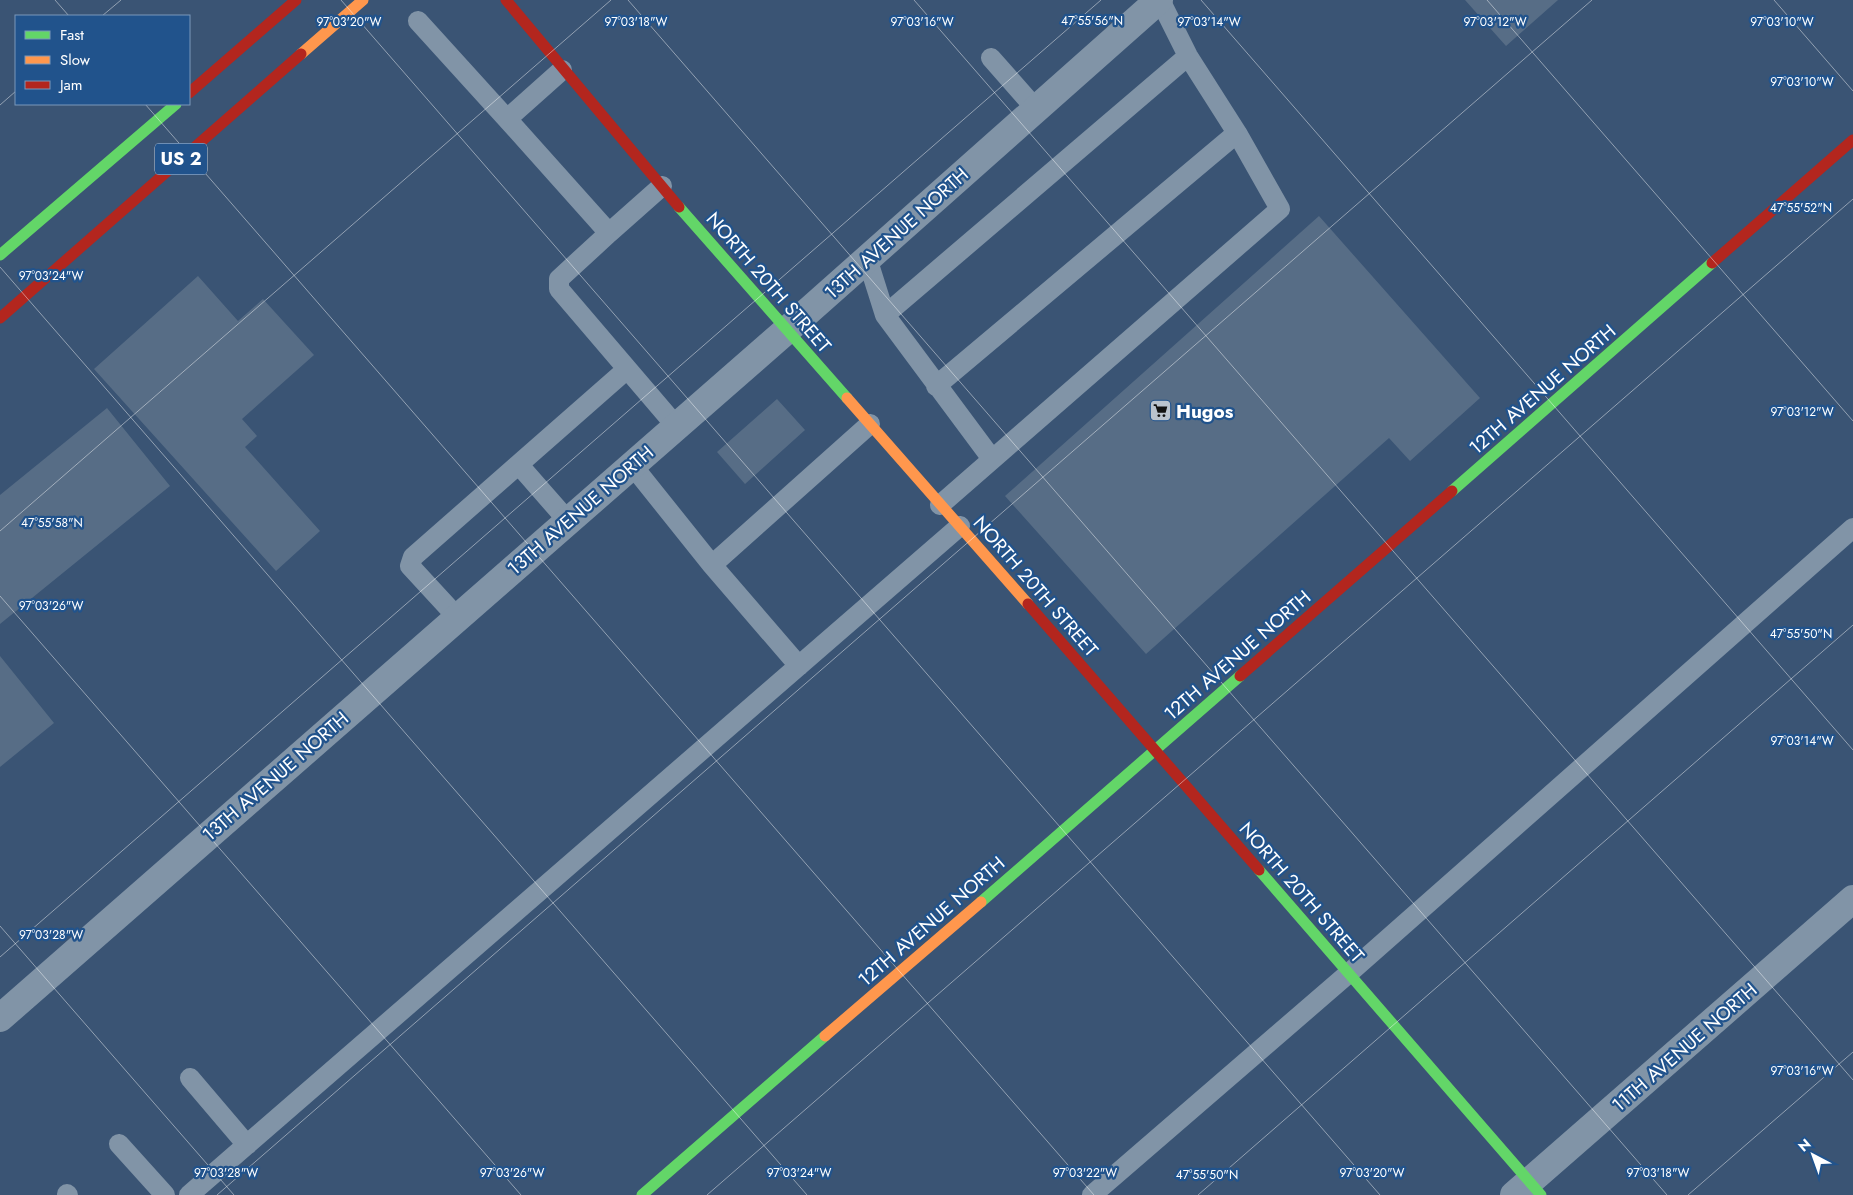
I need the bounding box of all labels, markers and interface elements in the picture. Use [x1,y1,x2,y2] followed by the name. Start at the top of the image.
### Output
[1061,12,1123,30] text: 47°55'56"N
[317,13,382,31] text: 97°03'20"W
[605,13,668,31] text: 97°03'18"W
[890,13,954,31] text: 97°03'16"W
[1177,13,1241,31] text: 97°03'14"W
[1463,13,1527,31] text: 97°03'12"W
[1750,13,1814,31] text: 97°03'10"W
[15,15,190,105] legend
[60,24,84,46] text: Fast
[60,49,91,71] text: Slow
[1770,73,1834,91] text: 97°03'10"W
[58,74,83,96] text: Jam
[155,144,207,174] road number: US 2
[818,161,974,306] street label: 13TH AVENUE NORTH
[1770,199,1832,217] text: 47°55'52"N
[700,206,837,359] street label: NORTH 20TH STREET
[19,267,83,285] text: 97°03'24"W
[1463,318,1622,461] street label: 12TH AVENUE NORTH
[1176,398,1234,425] place label: Hugos
[1148,399,1172,423] supermarket icon: Hugos
[1770,403,1834,421] text: 97°03'12"W
[501,439,659,581] street label: 13TH AVENUE NORTH
[967,510,1104,663] street label: NORTH 20TH STREET
[21,514,83,532] text: 47°55'58"N
[1158,584,1317,727] street label: 12TH AVENUE NORTH
[19,597,83,615] text: 97°03'26"W
[1770,625,1832,643] text: 47°55'50"N
[196,705,354,847] street label: 13TH AVENUE NORTH
[1770,732,1834,750] text: 97°03'14"W
[1233,816,1370,969] street label: NORTH 20TH STREET
[852,850,1011,993] street label: 12TH AVENUE NORTH
[19,926,83,944] text: 97°03'28"W
[1606,977,1763,1118] street label: 11TH AVENUE NORTH
[1770,1062,1834,1080] text: 97°03'16"W
[1788,1130,1838,1180] north arrow
[1794,1134,1815,1156] text: N
[194,1164,258,1182] text: 97°03'28"W
[480,1164,544,1182] text: 97°03'26"W
[767,1164,831,1182] text: 97°03'24"W
[1053,1164,1117,1182] text: 97°03'22"W
[1340,1164,1405,1182] text: 97°03'20"W
[1627,1164,1690,1182] text: 97°03'18"W
[1176,1166,1238,1184] text: 47°55'50"N

